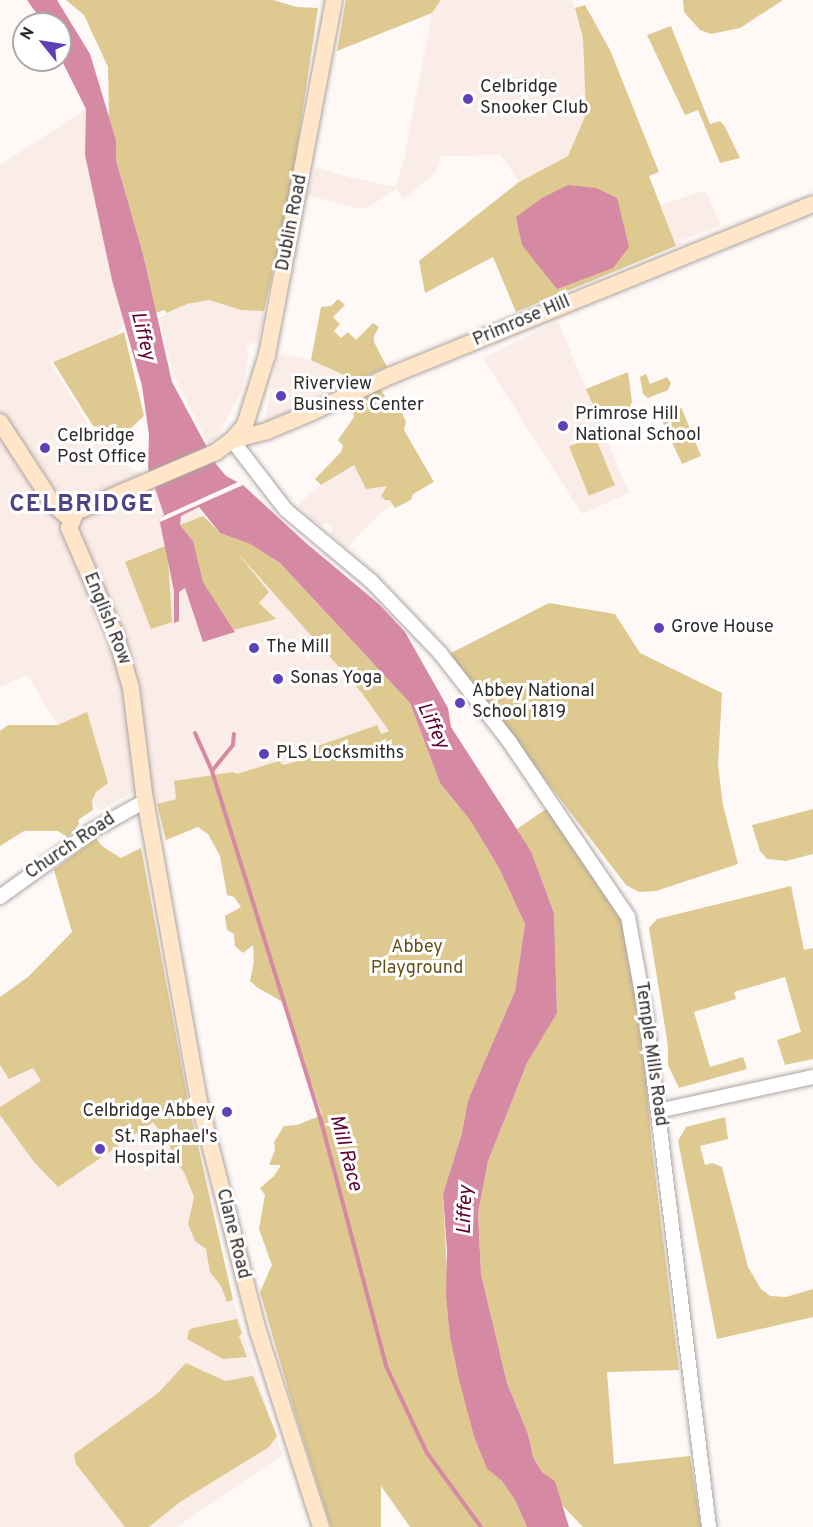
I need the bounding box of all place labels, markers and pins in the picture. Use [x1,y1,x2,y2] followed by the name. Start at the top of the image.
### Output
[480,78,588,121] place label: Celbridge Snooker Club
[461,92,475,106] marker: Celbridge Snooker Club
[293,375,424,418] place label: Riverview Business Center
[274,389,288,403] marker: Riverview Business Center
[575,405,701,448] place label: Primrose Hill National School
[556,419,570,433] marker: Primrose Hill National School
[57,427,146,470] place label: Celbridge Post Office
[38,441,52,455] marker: Celbridge Post Office
[671,617,774,639] place label: Grove House
[652,621,666,635] marker: Grove House
[266,637,329,659] place label: The Mill
[247,641,261,655] marker: The Mill
[290,668,383,690] place label: Sonas Yoga
[271,672,285,686] marker: Sonas Yoga
[472,682,595,724] place label: Abbey National School 1819
[453,696,467,710] marker: Abbey National School 1819
[276,743,404,765] place label: PLS Locksmiths
[257,747,271,761] marker: PLS Locksmiths
[82,1101,215,1123] place label: Celbridge Abbey
[220,1105,234,1119] marker: Celbridge Abbey
[114,1128,218,1170] place label: St. Raphael's Hospital
[91,1140,109,1158] marker: St. Raphael's Hospital

